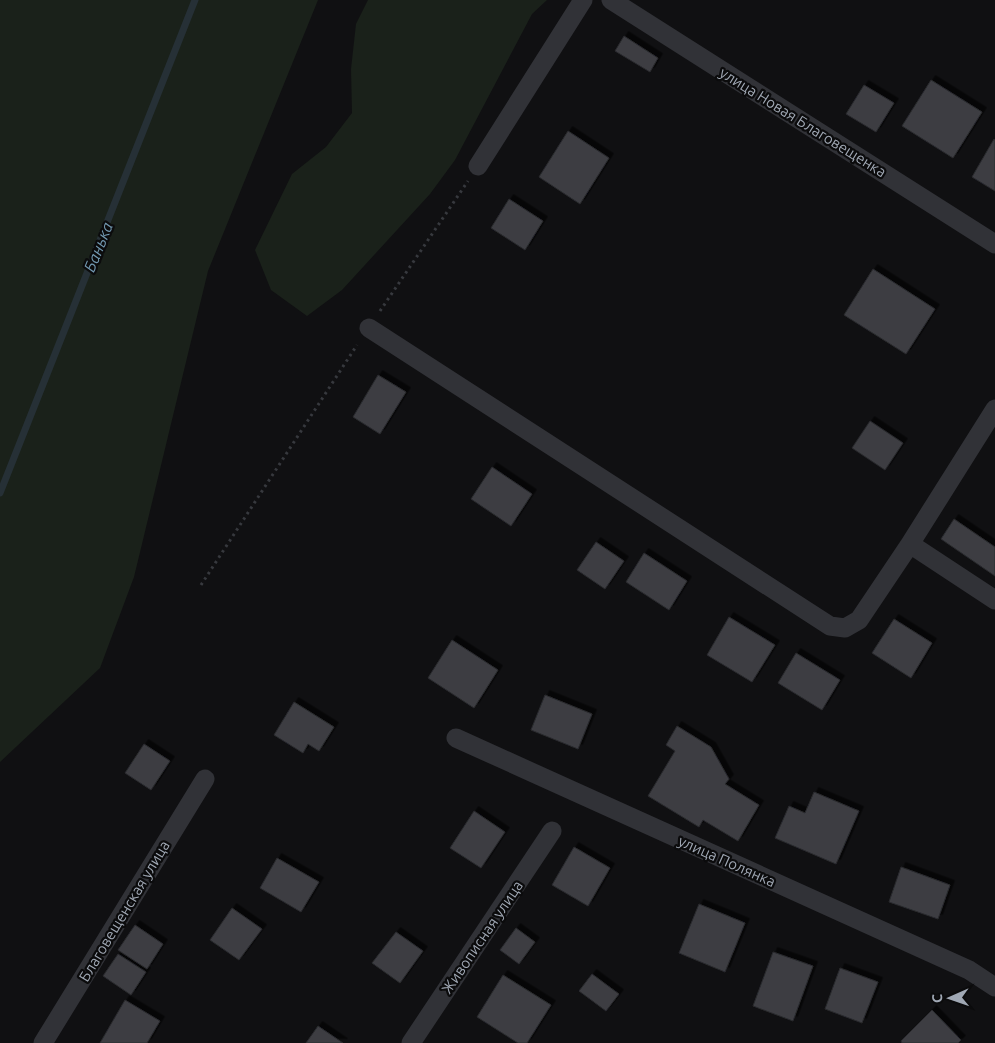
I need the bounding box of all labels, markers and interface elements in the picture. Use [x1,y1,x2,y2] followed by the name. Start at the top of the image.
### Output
[717,64,889,180] street label: улица Новая Благовещенка
[80,219,116,274] water label: Банька
[676,832,778,890] street label: улица Полянка
[75,837,173,985] street label: Благовещенская улица
[438,877,526,997] street label: Живописная улица
[925,973,975,1023] north arrow
[929,994,945,1003] text: С

